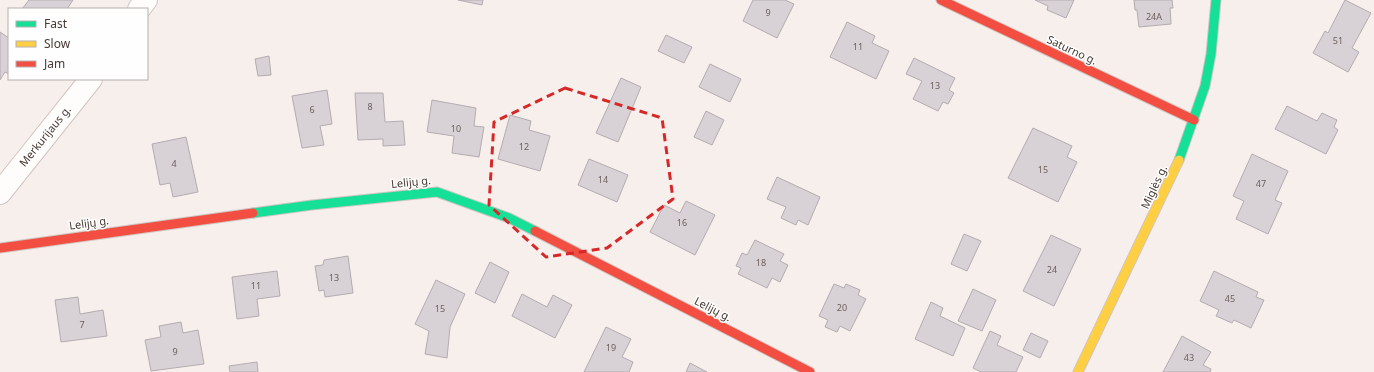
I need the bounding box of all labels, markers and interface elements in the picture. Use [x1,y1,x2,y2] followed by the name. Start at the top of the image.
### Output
[765,6,771,19] house number: 9
[8,8,148,80] legend
[1146,10,1162,23] house number: 24A
[44,15,68,32] text: Fast
[1045,31,1100,68] street label: Saturno g.
[1333,34,1343,47] house number: 51
[44,35,71,52] text: Slow
[853,40,863,53] house number: 11
[43,55,65,72] text: Jam
[930,79,940,92] house number: 13
[367,100,373,113] house number: 8
[15,102,74,169] street label: Merkurijaus g.
[309,103,315,116] house number: 6
[451,122,461,135] house number: 10
[519,140,529,153] house number: 12
[171,157,177,170] house number: 4
[1038,163,1048,176] house number: 15
[1137,163,1170,211] street label: Miglės g.
[390,172,432,191] street label: Lelijų g.
[598,173,608,186] house number: 14
[1256,177,1266,190] house number: 47
[68,212,110,233] street label: Lelijų g.
[677,216,687,229] house number: 16
[756,256,766,269] house number: 18
[1047,263,1057,276] house number: 24
[329,271,339,284] house number: 13
[251,279,261,292] house number: 11
[1225,292,1235,305] house number: 45
[692,293,734,324] street label: Lelijų g.
[837,301,847,314] house number: 20
[435,302,445,315] house number: 15
[79,318,85,331] house number: 7
[606,341,616,354] house number: 19
[172,345,178,358] house number: 9
[1184,351,1194,364] house number: 43

